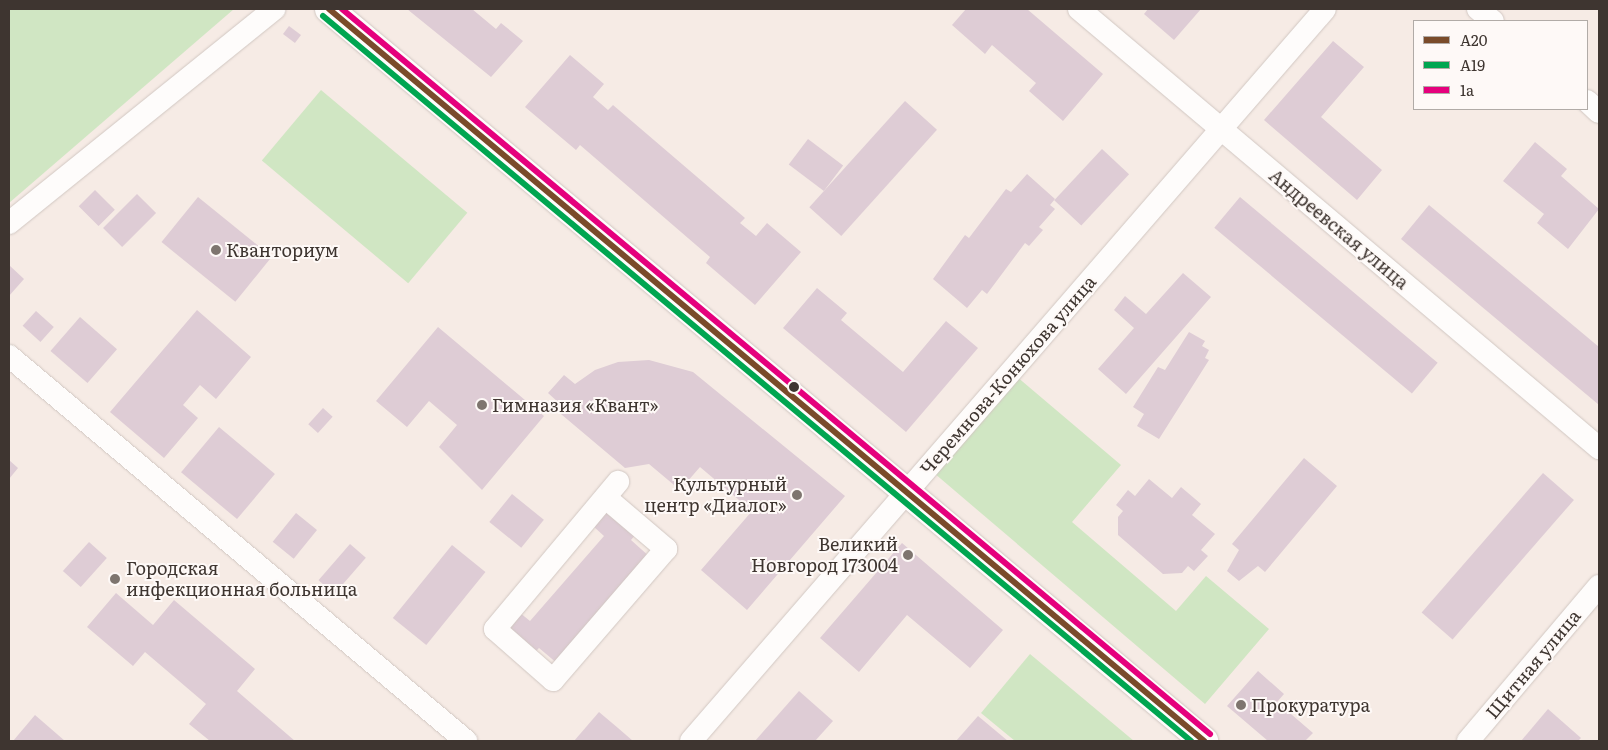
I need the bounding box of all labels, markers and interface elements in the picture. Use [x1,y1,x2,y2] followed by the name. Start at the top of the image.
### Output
[1413,20,1588,110] legend
[1460,28,1487,51] text: А20
[1460,53,1485,76] text: A19
[1460,78,1474,101] text: 1a
[1265,164,1413,294] street label: Андреевская улица
[226,239,339,261] place label: Кванториум
[210,244,222,256] marker: Кванториум
[916,271,1100,479] street label: Черемнова-Конюхова улица
[789,382,799,392] unlabelled marker
[492,394,659,416] place label: Гимназия «Квант»
[476,399,488,411] marker: Гимназия «Квант»
[644,474,787,516] place label: Культурный центр «Диалог»
[791,489,803,501] marker: Культурный центр «Диалог»
[751,534,898,576] place label: Великий Новгород 173004
[902,549,914,561] marker: Великий Новгород 173004
[126,558,357,600] place label: Городская инфекционная больница
[108,572,122,586] marker: Городская инфекционная больница
[1481,605,1585,723] street label: Щитная улица
[1251,694,1370,716] place label: Прокуратура
[1235,699,1247,711] marker: Прокуратура

